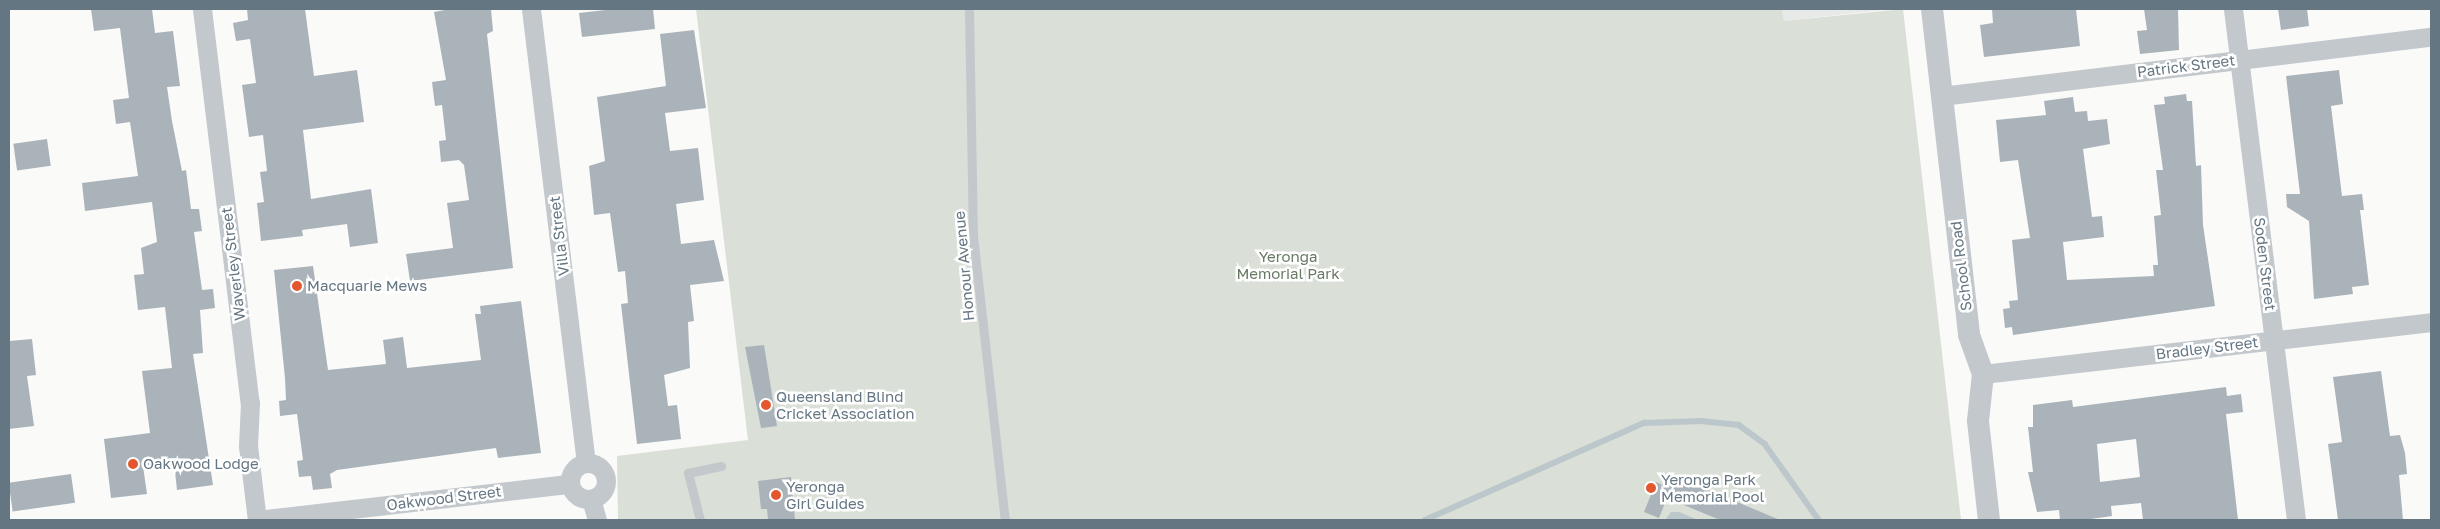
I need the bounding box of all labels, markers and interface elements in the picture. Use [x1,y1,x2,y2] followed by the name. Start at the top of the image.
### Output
[2136,51,2236,81] street label: Patrick Street
[545,195,573,277] street label: Villa Street
[217,206,249,322] street label: Waverley Street
[950,210,978,322] street label: Honour Avenue
[2250,216,2280,312] street label: Soden Street
[1947,220,1975,312] street label: School Road
[1236,247,1340,282] park label: Yeronga Memorial Park
[307,277,427,295] place label: Macquarie Mews
[291,280,303,292] marker: Macquarie Mews
[2155,333,2259,363] street label: Bradley Street
[776,387,915,422] place label: Queensland Blind Cricket Association
[760,399,772,411] marker: Queensland Blind Cricket Association
[143,455,259,473] place label: Oakwood Lodge
[127,458,139,470] marker: Oakwood Lodge
[1661,470,1764,505] place label: Yeronga Park Memorial Pool
[786,477,865,512] place label: Yeronga Girl Guides
[386,482,502,514] street label: Oakwood Street
[1645,482,1657,494] marker: Yeronga Park Memorial Pool
[770,489,782,501] marker: Yeronga Girl Guides

